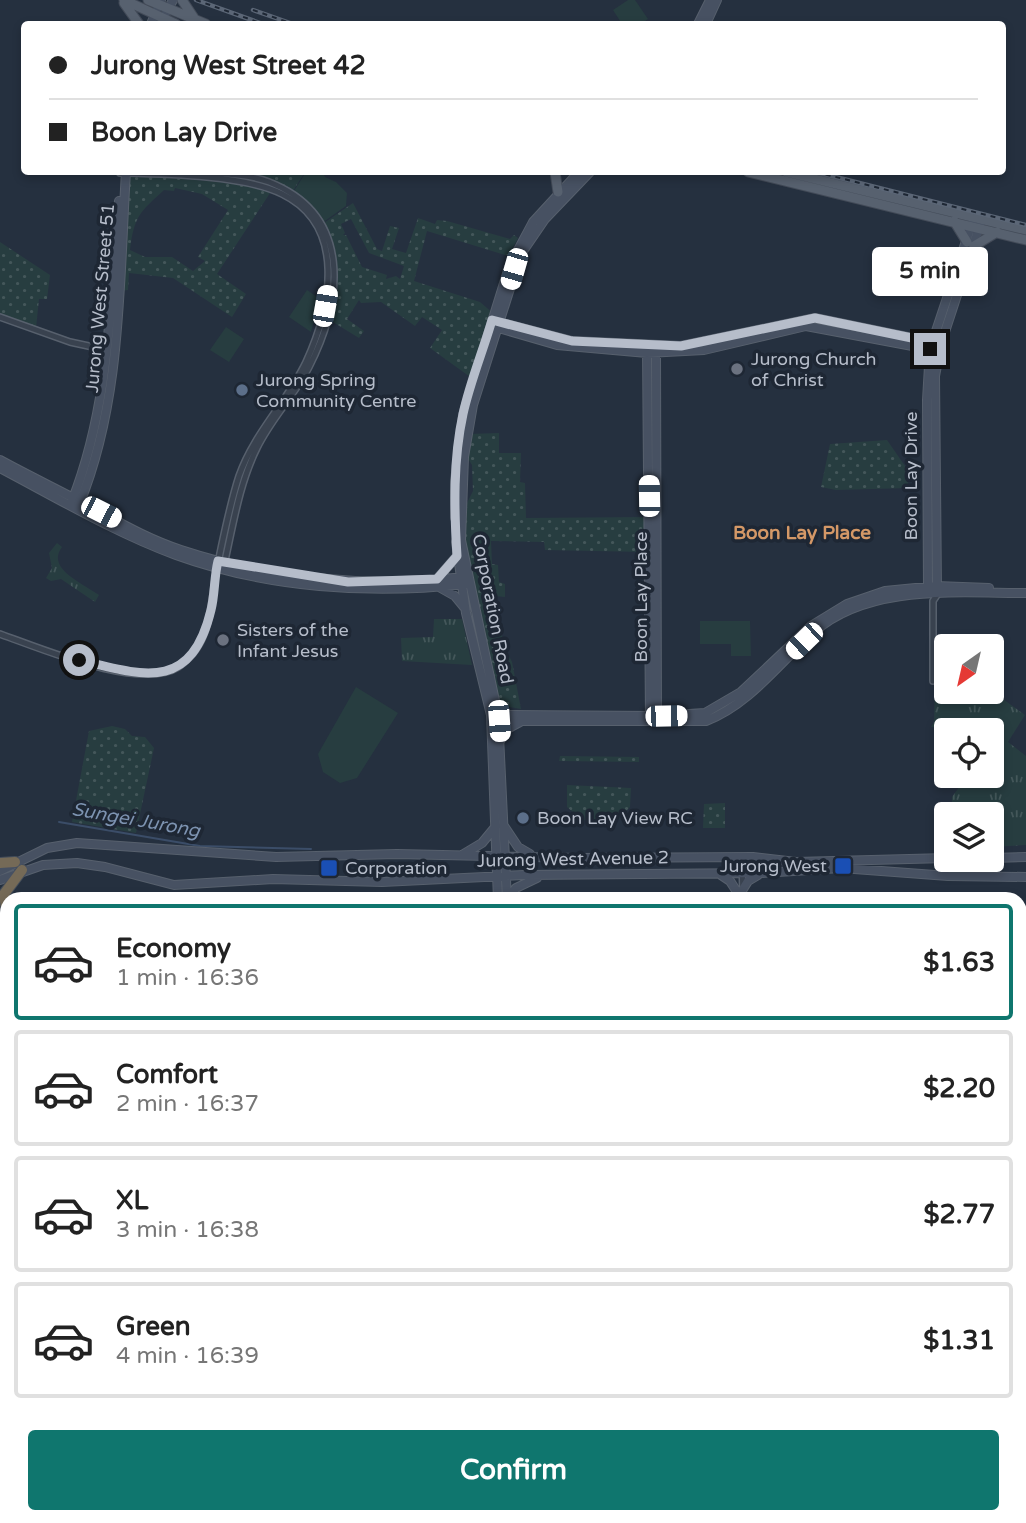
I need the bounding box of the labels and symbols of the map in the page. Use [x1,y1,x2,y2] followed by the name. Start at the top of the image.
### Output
[81,202,119,394] street label: Jurong West Street 51
[499,246,530,292] car
[872,247,988,296] callout: 5 min
[312,283,339,329] car
[914,333,946,365] route end
[751,348,876,391] place label: Jurong Church of Christ
[729,361,745,377] marker: Jurong Church of Christ
[256,369,417,412] place label: Jurong Spring Community Centre
[234,382,250,398] marker: Jurong Spring Community Centre
[900,412,922,540] street label: Boon Lay Drive
[639,475,660,517] car
[78,493,125,531] car
[733,522,871,545] district label: Boon Lay Place
[468,532,518,686] street label: Corporation Road
[630,532,652,662] street label: Boon Lay Place
[237,619,349,662] place label: Sisters of the Infant Jesus
[782,619,827,663] car
[215,632,231,648] marker: Sisters of the Infant Jesus
[934,634,1004,704] north arrow
[63,644,95,676] route start
[488,699,511,743] car
[645,705,688,727] car
[70,798,203,842] water label: Sungei Jurong
[537,807,693,829] place label: Boon Lay View RC
[515,810,531,826] marker: Boon Lay View RC
[477,846,669,872] street label: Jurong West Avenue 2
[720,855,827,877] place label: Jurong West
[833,856,853,876] marker: Jurong West
[345,857,447,879] place label: Corporation
[319,858,339,878] marker: Corporation

